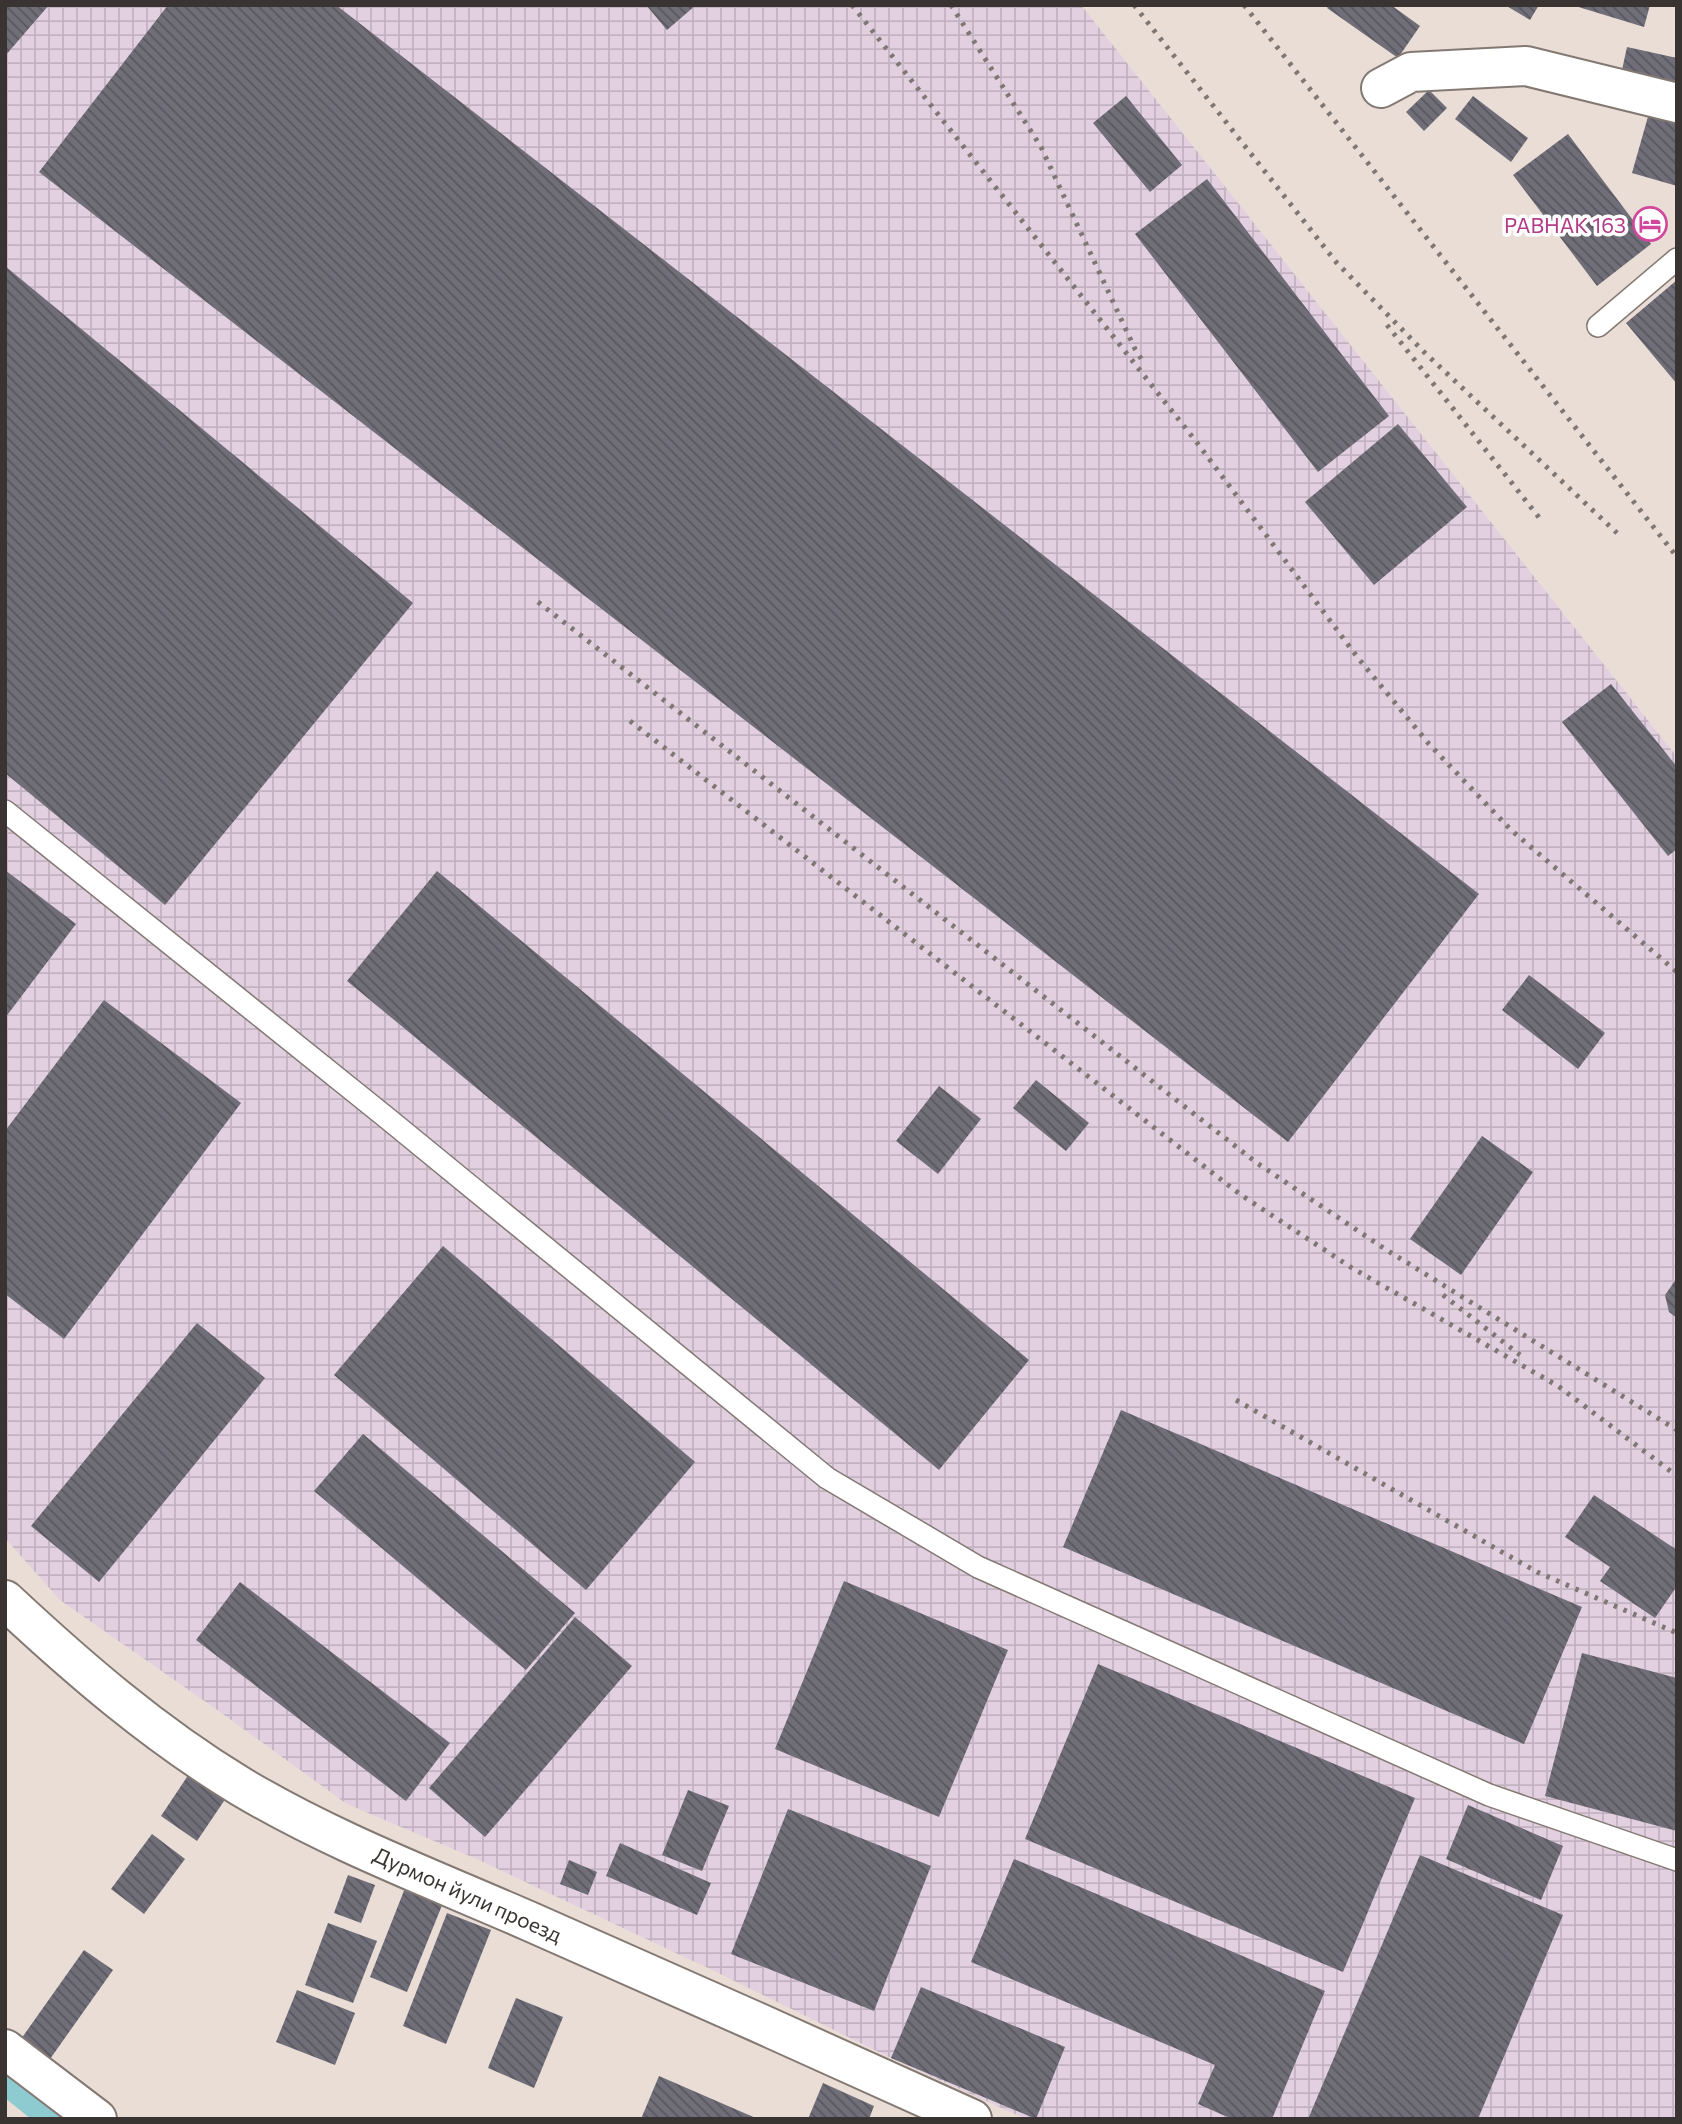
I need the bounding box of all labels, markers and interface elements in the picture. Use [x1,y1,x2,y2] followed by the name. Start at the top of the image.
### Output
[1631,205,1669,243] hotel icon: РАВНАК 163
[1504,212,1626,237] place label: РАВНАК 163
[370,1841,566,1947] street label: Дурмон йули проезд

